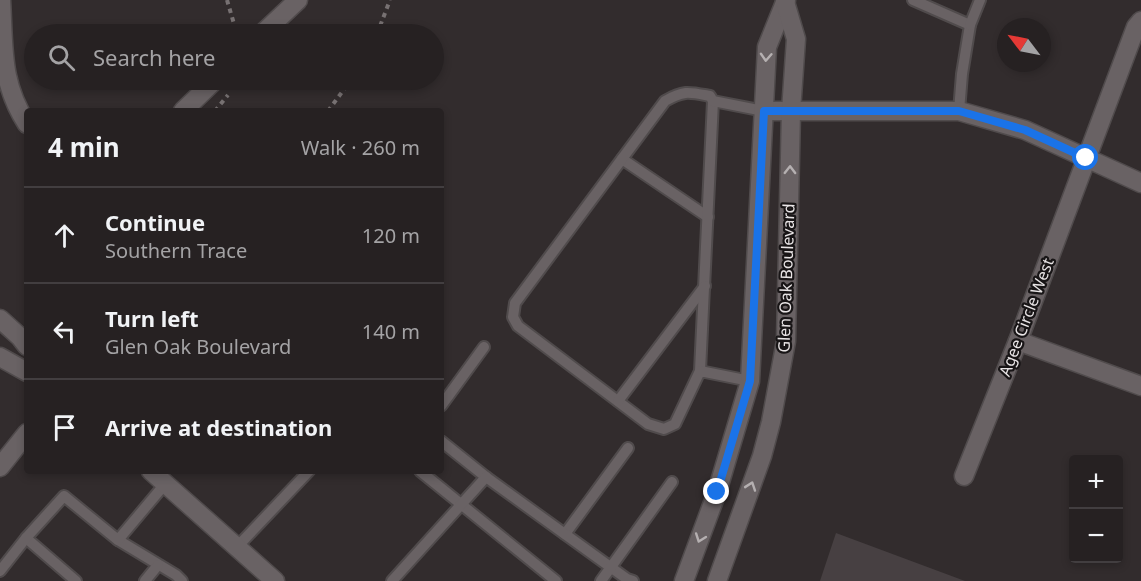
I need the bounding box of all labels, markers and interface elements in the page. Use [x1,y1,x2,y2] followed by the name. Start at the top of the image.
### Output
[997,18,1051,72] north arrow
[24,24,444,90] search box
[45,41,78,74] icon: search
[93,42,215,72] text: Search here
[760,53,773,62] one-way arrow
[48,129,120,165] text: 4 min
[301,134,420,161] text: Walk · 260 m
[1072,144,1098,170] route start
[784,165,796,174] one-way arrow
[772,203,800,353] street label: Glen Oak Boulevard
[105,207,205,237] text: Continue
[48,219,81,252] icon: ahead
[362,222,420,249] text: 120 m
[105,237,247,264] text: Southern Trace
[993,255,1059,379] street label: Agee Circle West
[105,303,199,333] text: Turn left
[48,315,81,348] icon: left
[362,318,420,345] text: 140 m
[105,333,291,360] text: Glen Oak Boulevard
[48,411,81,444] icon: arrive
[105,412,332,442] text: Arrive at destination
[1069,455,1123,563] map controls
[1069,455,1123,509] button: +
[703,478,729,504] route end
[743,481,756,492] one-way arrow
[1069,509,1123,563] button: −
[694,532,707,543] one-way arrow

